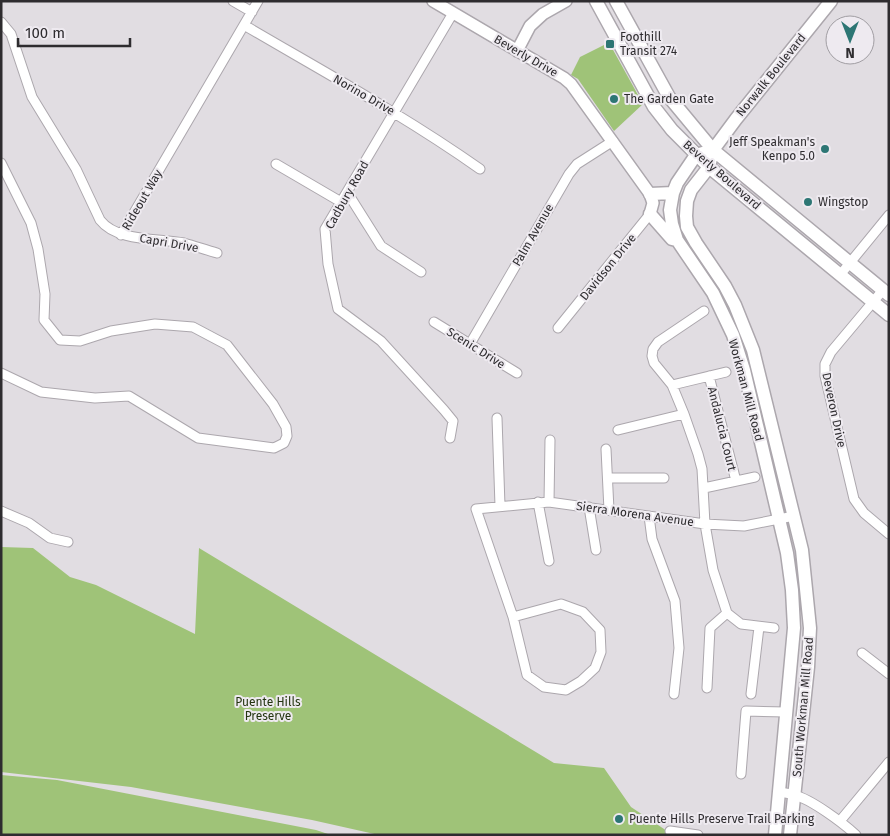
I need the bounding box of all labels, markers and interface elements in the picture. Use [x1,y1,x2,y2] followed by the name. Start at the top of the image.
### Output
[18,15,130,47] scale bar
[825,15,875,65] north arrow
[25,24,65,42] text: 100 m
[620,30,678,58] place label: Foothill Transit 274
[733,31,809,119] street label: Norwalk Boulevard
[492,32,560,80] street label: Beverly Drive
[604,38,616,50] marker: Foothill Transit 274
[845,44,855,61] text: N
[331,72,397,118] street label: Norino Drive
[624,92,714,106] place label: The Garden Gate
[608,93,620,105] marker: The Garden Gate
[729,135,815,163] place label: Jeff Speakman's Kenpo 5.0
[680,137,764,213] street label: Beverly Boulevard
[819,143,831,155] marker: Jeff Speakman's Kenpo 5.0
[323,158,371,232] street label: Cadbury Road
[119,167,165,233] street label: Rideout Way
[818,195,868,209] place label: Wingstop
[802,196,814,208] marker: Wingstop
[510,201,556,269] street label: Palm Avenue
[138,231,200,255] street label: Capri Drive
[577,231,639,303] street label: Davidson Drive
[444,325,508,371] street label: Scenic Drive
[726,337,766,443] street label: Workman Mill Road
[819,371,849,449] street label: Deveron Drive
[705,385,739,473] street label: Andalucia Court
[575,499,695,529] street label: Sierra Morena Avenue
[790,637,816,777] street label: South Workman Mill Road
[235,695,301,723] park label: Puente Hills Preserve
[629,812,815,826] place label: Puente Hills Preserve Trail Parking
[613,813,625,825] marker: Puente Hills Preserve Trail Parking

